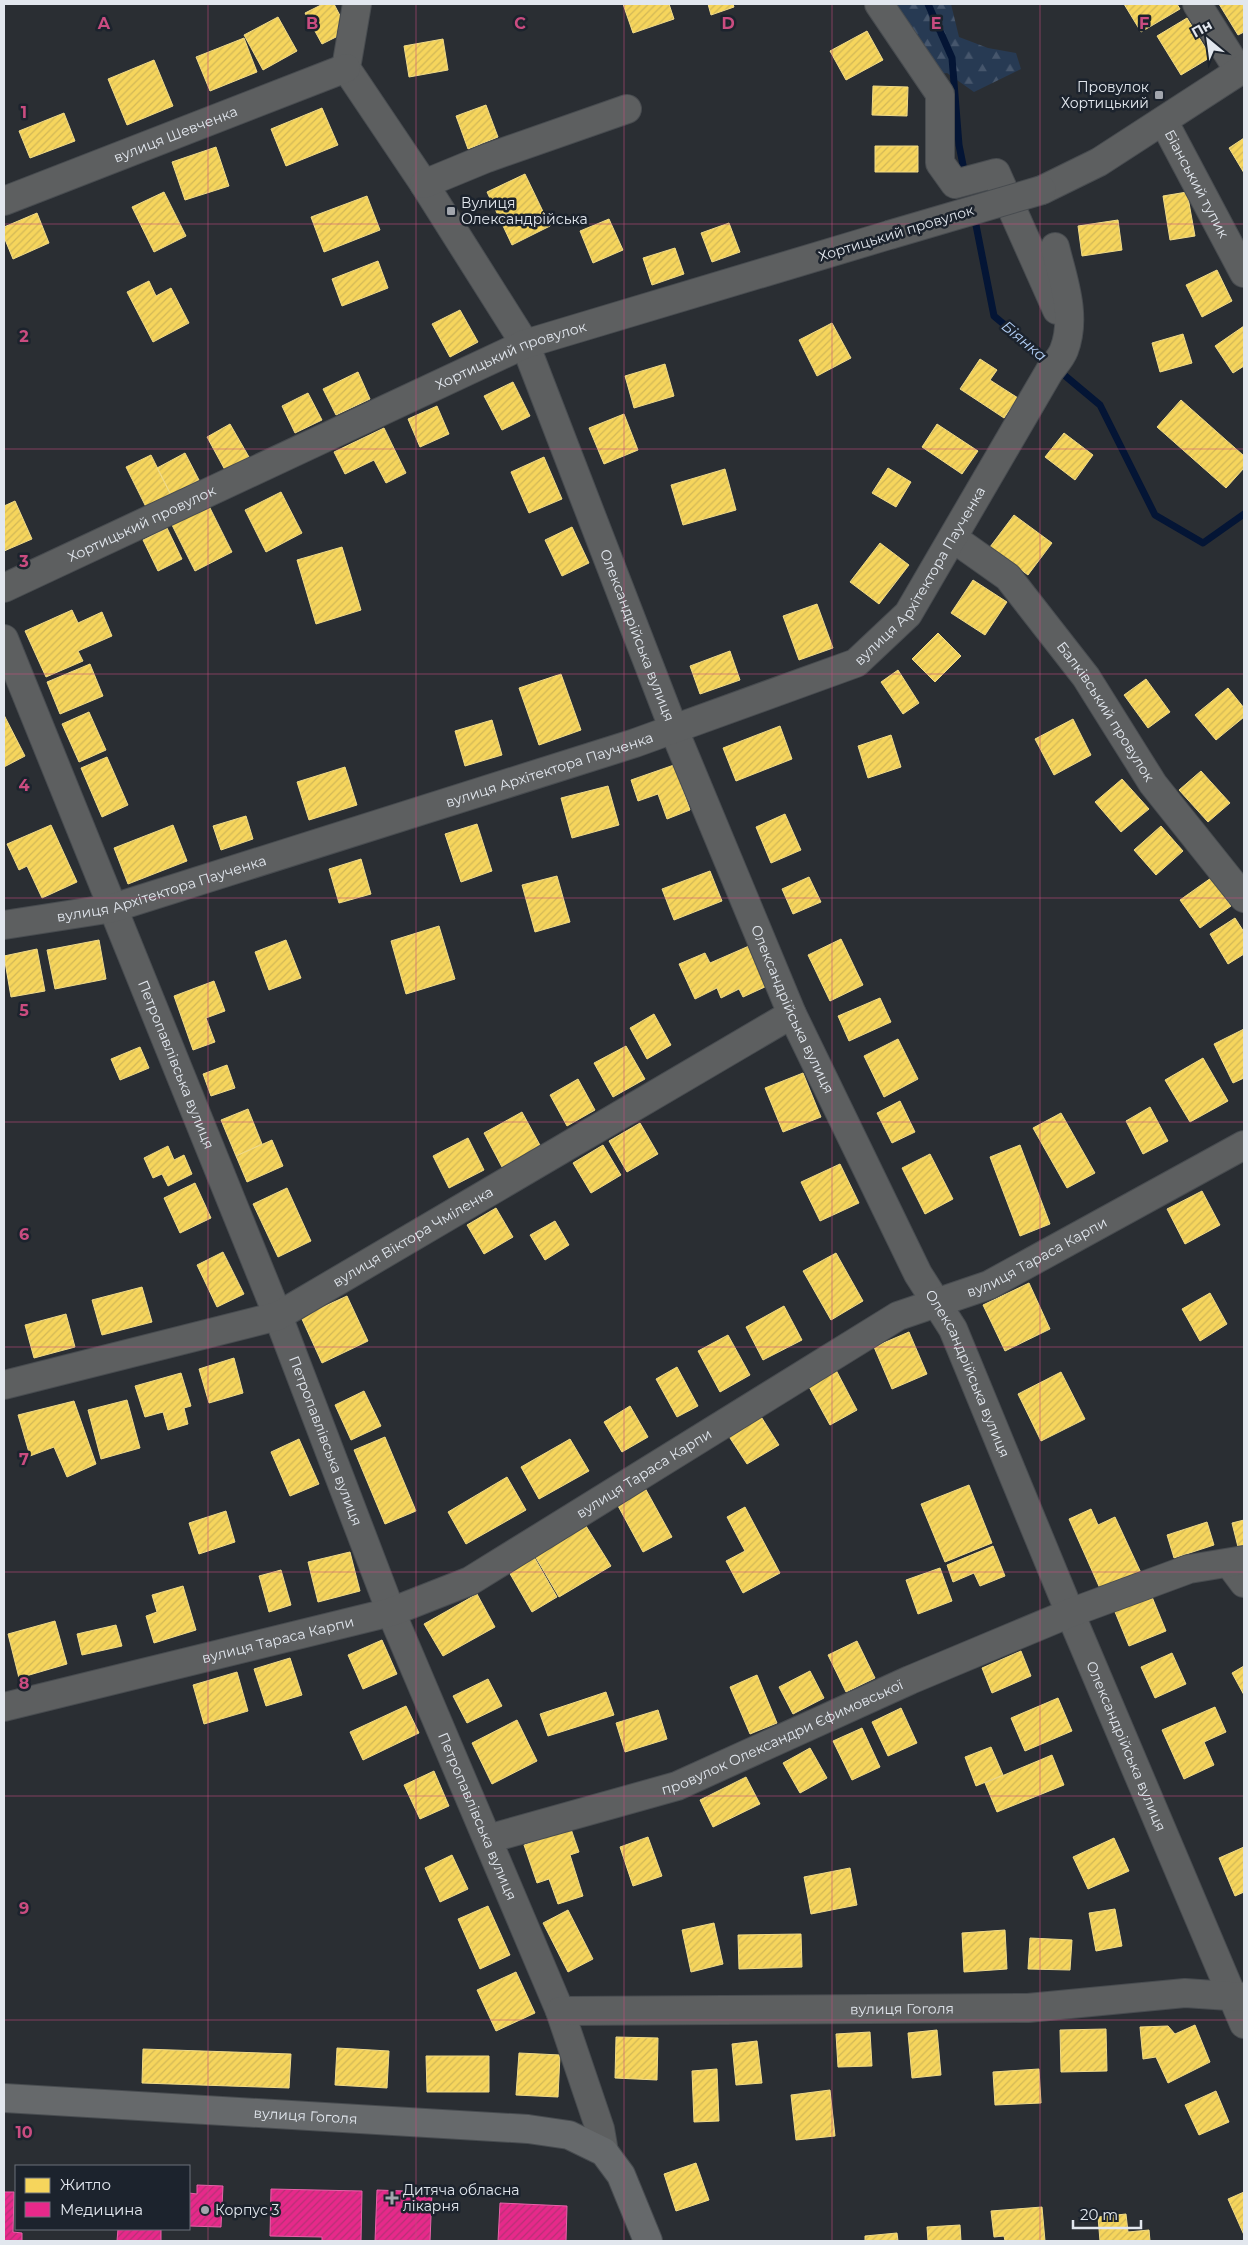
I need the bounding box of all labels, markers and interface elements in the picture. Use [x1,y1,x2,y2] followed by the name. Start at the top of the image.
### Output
[97,14,111,33] text: A
[306,14,318,33] text: B
[514,14,526,33] text: C
[721,14,735,33] text: D
[931,14,941,33] text: E
[1139,14,1149,33] text: F
[1183,15,1233,65] north arrow
[1188,16,1215,42] text: Пн
[1061,78,1149,112] place label: Провулок Хортицький
[1153,89,1165,101] marker: Провулок Хортицький
[111,102,240,167] street label: вулиця Шевченка
[21,103,27,122] text: 1
[1161,127,1233,241] street label: Біанський тупик
[461,194,588,228] place label: Вулиця Олександрійська
[816,201,976,265] street label: Хортицький провулок
[445,205,457,217] marker: Вулиця Олександрійська
[998,316,1051,365] water label: Біянка
[432,317,588,394] street label: Хортицький провулок
[19,327,29,346] text: 2
[65,481,219,566] street label: Хортицький провулок
[850,483,989,669] street label: вулиця Архітектора Паученка
[596,547,679,724] street label: Олександрійська вулиця
[18,552,29,571] text: 3
[1053,638,1158,785] street label: Балківський провулок
[443,728,656,811] street label: вулиця Архітектора Паученка
[18,776,30,795] text: 4
[55,851,268,926] street label: вулиця Архітектора Паученка
[747,922,838,1096] street label: Олександрійська вулиця
[134,977,218,1152] street label: Петропавлівська вулиця
[19,1001,29,1020] text: 5
[329,1183,496,1291] street label: вулиця Віктора Чміленка
[964,1213,1110,1301] street label: вулиця Тараса Карпи
[19,1225,29,1244] text: 6
[921,1286,1014,1460] street label: Олександрійська вулиця
[285,1353,366,1528] street label: Петропавлівська вулиця
[573,1425,715,1522] street label: вулиця Тараса Карпи
[19,1450,29,1469] text: 7
[200,1612,356,1667] street label: вулиця Тараса Карпи
[1082,1658,1170,1834] street label: Олександрійська вулиця
[19,1674,29,1693] text: 8
[659,1675,906,1799] street label: провулок Олександри Єфимовської
[434,1730,521,1903] street label: Петропавлівська вулиця
[19,1899,29,1918] text: 9
[850,1999,954,2018] street label: вулиця Гоголя
[253,2104,358,2128] street label: вулиця Гоголя
[15,2123,33,2142] text: 10
[15,2165,190,2230] legend
[60,2175,111,2194] text: Житло
[403,2181,520,2215] place label: Дитяча обласна лікарня
[385,2191,399,2205] marker: Дитяча обласна лікарня
[1073,2198,1140,2230] scale bar
[60,2200,143,2219] text: Медицина
[215,2201,280,2219] place label: Корпус 3
[199,2204,211,2216] marker: Корпус 3
[1080,2205,1118,2224] text: 20 m

